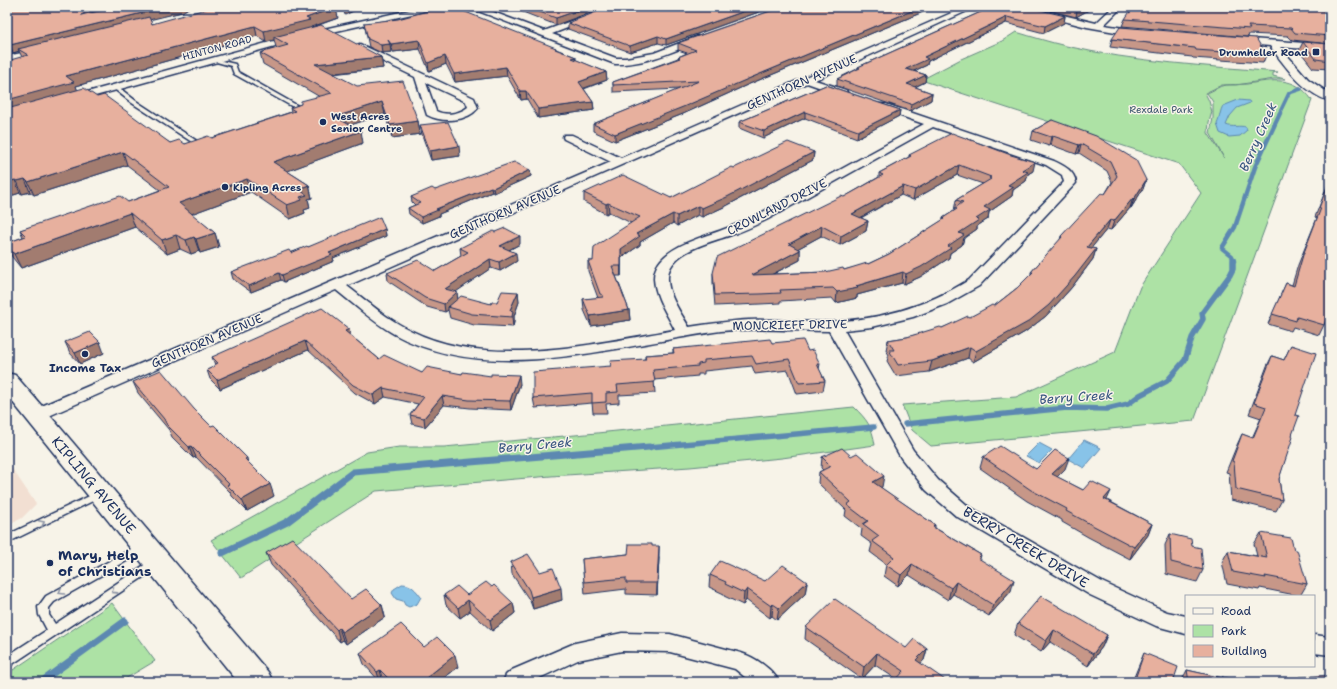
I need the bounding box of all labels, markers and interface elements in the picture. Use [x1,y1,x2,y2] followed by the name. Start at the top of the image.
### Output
[181,32,254,64] street label: HINTON ROAD
[1219,46,1308,59] place label: Drumheller Road
[1311,47,1321,57] marker: Drumheller Road
[744,50,860,114] street label: GENTHORN AVENUE
[1235,99,1281,174] water label: Berry Creek
[1129,103,1193,116] park label: Rexdale Park
[331,110,402,135] place label: West Acres Senior Centre
[318,117,328,127] marker: West Acres Senior Centre
[724,175,830,239] street label: CROWLAND DRIVE
[233,181,301,194] place label: Kipling Acres
[447,181,563,243] street label: GENTHORN AVENUE
[220,182,230,192] marker: Kipling Acres
[149,310,265,372] street label: GENTHORN AVENUE
[732,316,848,334] street label: MONCRIEFF DRIVE
[80,349,90,359] marker: Income Tax
[49,360,121,376] place label: Income Tax
[1039,386,1114,408] water label: Berry Creek
[48,432,140,538] street label: KIPLING AVENUE
[497,433,573,457] water label: Berry Creek
[960,502,1092,592] street label: BERRY CREEK DRIVE
[39,519,46,527] one-way arrow
[58,546,151,580] place label: Mary, Help of Christians
[45,558,55,568] marker: Mary, Help of Christians
[111,586,118,594] one-way arrow
[58,588,66,595] one-way arrow
[1185,595,1315,667] legend
[1221,603,1252,619] text: Road
[1221,623,1247,639] text: Park
[1221,643,1267,659] text: Building

